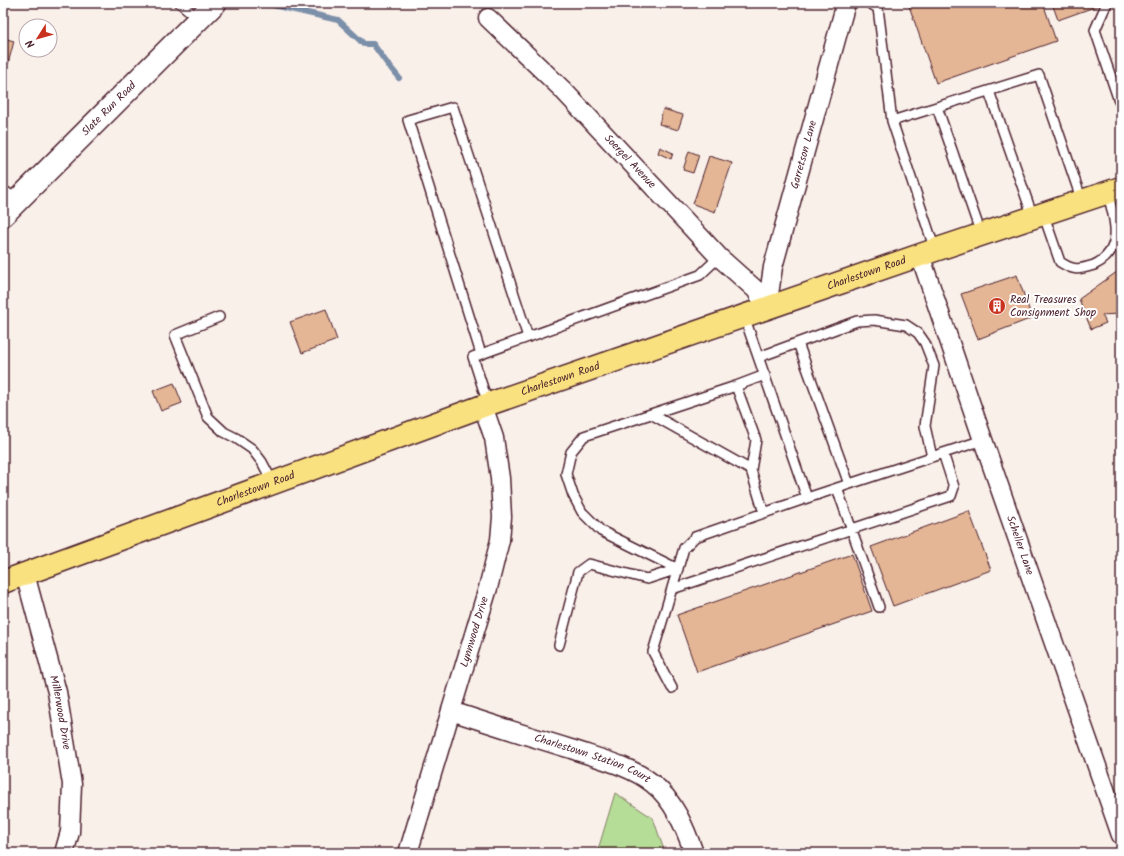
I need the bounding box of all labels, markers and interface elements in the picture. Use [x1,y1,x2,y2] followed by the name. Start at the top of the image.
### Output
[18,18,58,58] north arrow
[22,35,40,52] text: N
[77,77,141,141] street label: Slate Run Road
[786,118,822,191] street label: Garretson Lane
[600,130,660,193] street label: Soergel Avenue
[825,251,909,296] street label: Charlestown Road
[1010,291,1097,322] place label: Real Treasures Consignment Shop
[987,296,1007,316] building icon: Real Treasures Consignment Shop
[518,357,603,401] street label: Charlestown Road
[214,467,298,512] street label: Charlestown Road
[1001,513,1039,578] street label: Scheller Lane
[456,594,494,670] street label: Lynnwood Drive
[44,673,75,751] street label: Millerwood Drive
[532,729,655,789] street label: Charlestown Station Court

